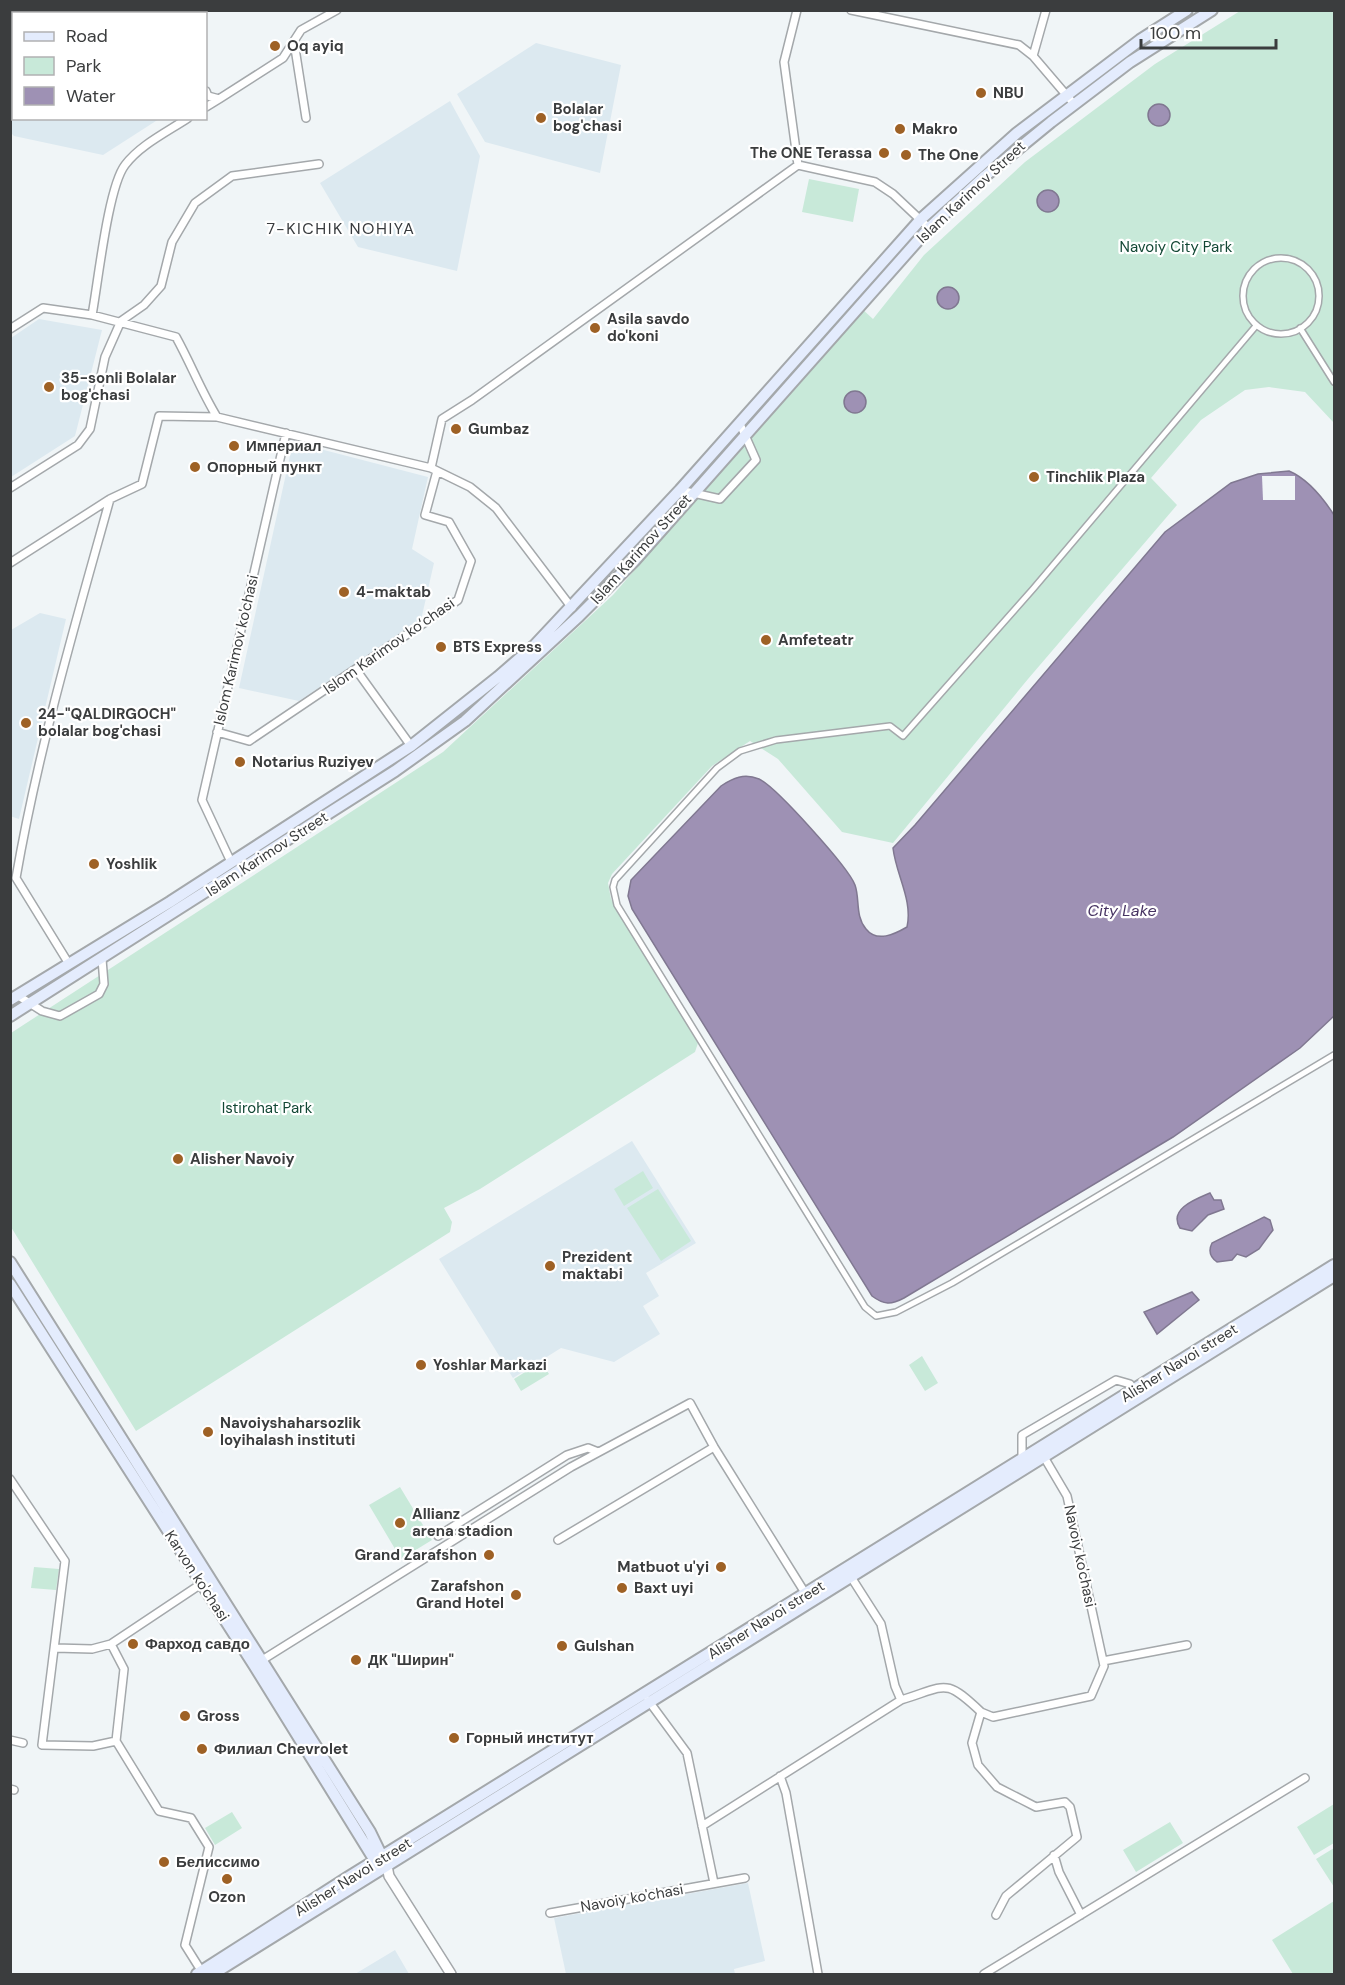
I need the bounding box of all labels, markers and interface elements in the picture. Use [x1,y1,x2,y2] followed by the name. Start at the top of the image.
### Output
[12,12,207,120] legend
[1141,12,1276,50] scale bar
[1150,21,1201,45] text: 100 m
[66,24,108,48] text: Road
[287,36,344,56] place label: Oq ayiq
[268,39,282,53] marker: Oq ayiq
[66,54,102,78] text: Park
[993,83,1024,103] place label: NBU
[66,84,116,108] text: Water
[974,86,988,100] marker: NBU
[553,99,622,136] place label: Bolalar bog'chasi
[534,111,548,125] marker: Bolalar bog'chasi
[912,119,958,139] place label: Makro
[893,122,907,136] marker: Makro
[912,136,1030,248] street label: Islam Karimov Street
[750,143,872,163] place label: The ONE Terassa
[918,145,979,165] place label: The One
[877,146,891,160] marker: The ONE Terassa
[899,148,913,162] marker: The One
[267,218,415,239] district label: 7-KICHIK NOHIYA
[1120,237,1233,257] park label: Navoiy City Park
[607,309,690,346] place label: Asila savdo do'koni
[588,321,602,335] marker: Asila savdo do'koni
[61,368,177,405] place label: 35-sonli Bolalar bog'chasi
[42,380,56,394] marker: 35-sonli Bolalar bog'chasi
[468,419,529,439] place label: Gumbaz
[449,422,463,436] marker: Gumbaz
[246,436,322,456] place label: Империал
[227,439,241,453] marker: Империал
[207,457,322,477] place label: Опорный пункт
[188,460,202,474] marker: Опорный пункт
[1046,467,1145,487] place label: Tinchlik Plaza
[1027,470,1041,484] marker: Tinchlik Plaza
[586,489,696,608] street label: Islam Karimov Street
[209,573,263,727] street label: Islom Karimov ko'chasi
[356,582,431,602] place label: 4-maktab
[337,585,351,599] marker: 4-maktab
[319,593,459,699] street label: Islom Karimov ko‘chasi
[778,630,854,650] place label: Amfeteatr
[759,633,773,647] marker: Amfeteatr
[453,637,542,657] place label: BTS Express
[434,640,448,654] marker: BTS Express
[38,704,176,741] place label: 24-"QALDIRGOCH" bolalar bog'chasi
[19,716,33,730] marker: 24-"QALDIRGOCH" bolalar bog'chasi
[252,752,374,772] place label: Notarius Ruziyev
[233,755,247,769] marker: Notarius Ruziyev
[202,807,332,901] street label: Islam Karimov Street
[106,854,158,874] place label: Yoshlik
[87,857,101,871] marker: Yoshlik
[1087,900,1157,921] water label: City Lake
[222,1098,313,1118] park label: Istirohat Park
[190,1149,295,1169] place label: Alisher Navoiy
[171,1152,185,1166] marker: Alisher Navoiy
[562,1247,632,1284] place label: Prezident maktabi
[543,1259,557,1273] marker: Prezident maktabi
[1117,1319,1241,1407] street label: Alisher Navoi street
[433,1355,547,1375] place label: Yoshlar Markazi
[414,1358,428,1372] marker: Yoshlar Markazi
[220,1413,361,1450] place label: Navoiyshaharsozlik loyihalash instituti
[201,1425,215,1439] marker: Navoiyshaharsozlik loyihalash instituti
[1059,1503,1101,1609] street label: Navoiy ko'chasi
[412,1504,513,1541] place label: Allianz arena stadion
[393,1516,407,1530] marker: Allianz arena stadion
[160,1527,234,1625] street label: Karvon ko'chasi
[354,1545,477,1565] place label: Grand Zarafshon
[482,1548,496,1562] marker: Grand Zarafshon
[617,1557,709,1577] place label: Matbuot u'yi
[714,1560,728,1574] marker: Matbuot u'yi
[416,1576,504,1613] place label: Zarafshon Grand Hotel
[704,1576,828,1664] street label: Alisher Navoi street
[634,1578,693,1598] place label: Baxt uyi
[615,1581,629,1595] marker: Baxt uyi
[509,1588,523,1602] marker: Zarafshon Grand Hotel
[145,1634,250,1654] place label: Фарход савдо
[574,1636,634,1656] place label: Gulshan
[126,1637,140,1651] marker: Фарход савдо
[555,1639,569,1653] marker: Gulshan
[368,1650,454,1670] place label: ДК "Ширин"
[349,1653,363,1667] marker: ДК "Ширин"
[197,1706,240,1726] place label: Gross
[178,1709,192,1723] marker: Gross
[466,1728,593,1748] place label: Горный институт
[447,1731,461,1745] marker: Горный институт
[214,1739,348,1759] place label: Филиал Chevrolet
[195,1742,209,1756] marker: Филиал Chevrolet
[291,1833,415,1921] street label: Alisher Navoi street
[176,1852,260,1872] place label: Белиссимо
[157,1855,171,1869] marker: Белиссимо
[220,1872,234,1886] marker: Ozon
[579,1879,685,1917] street label: Navoiy ko'chasi
[208,1887,246,1907] place label: Ozon

